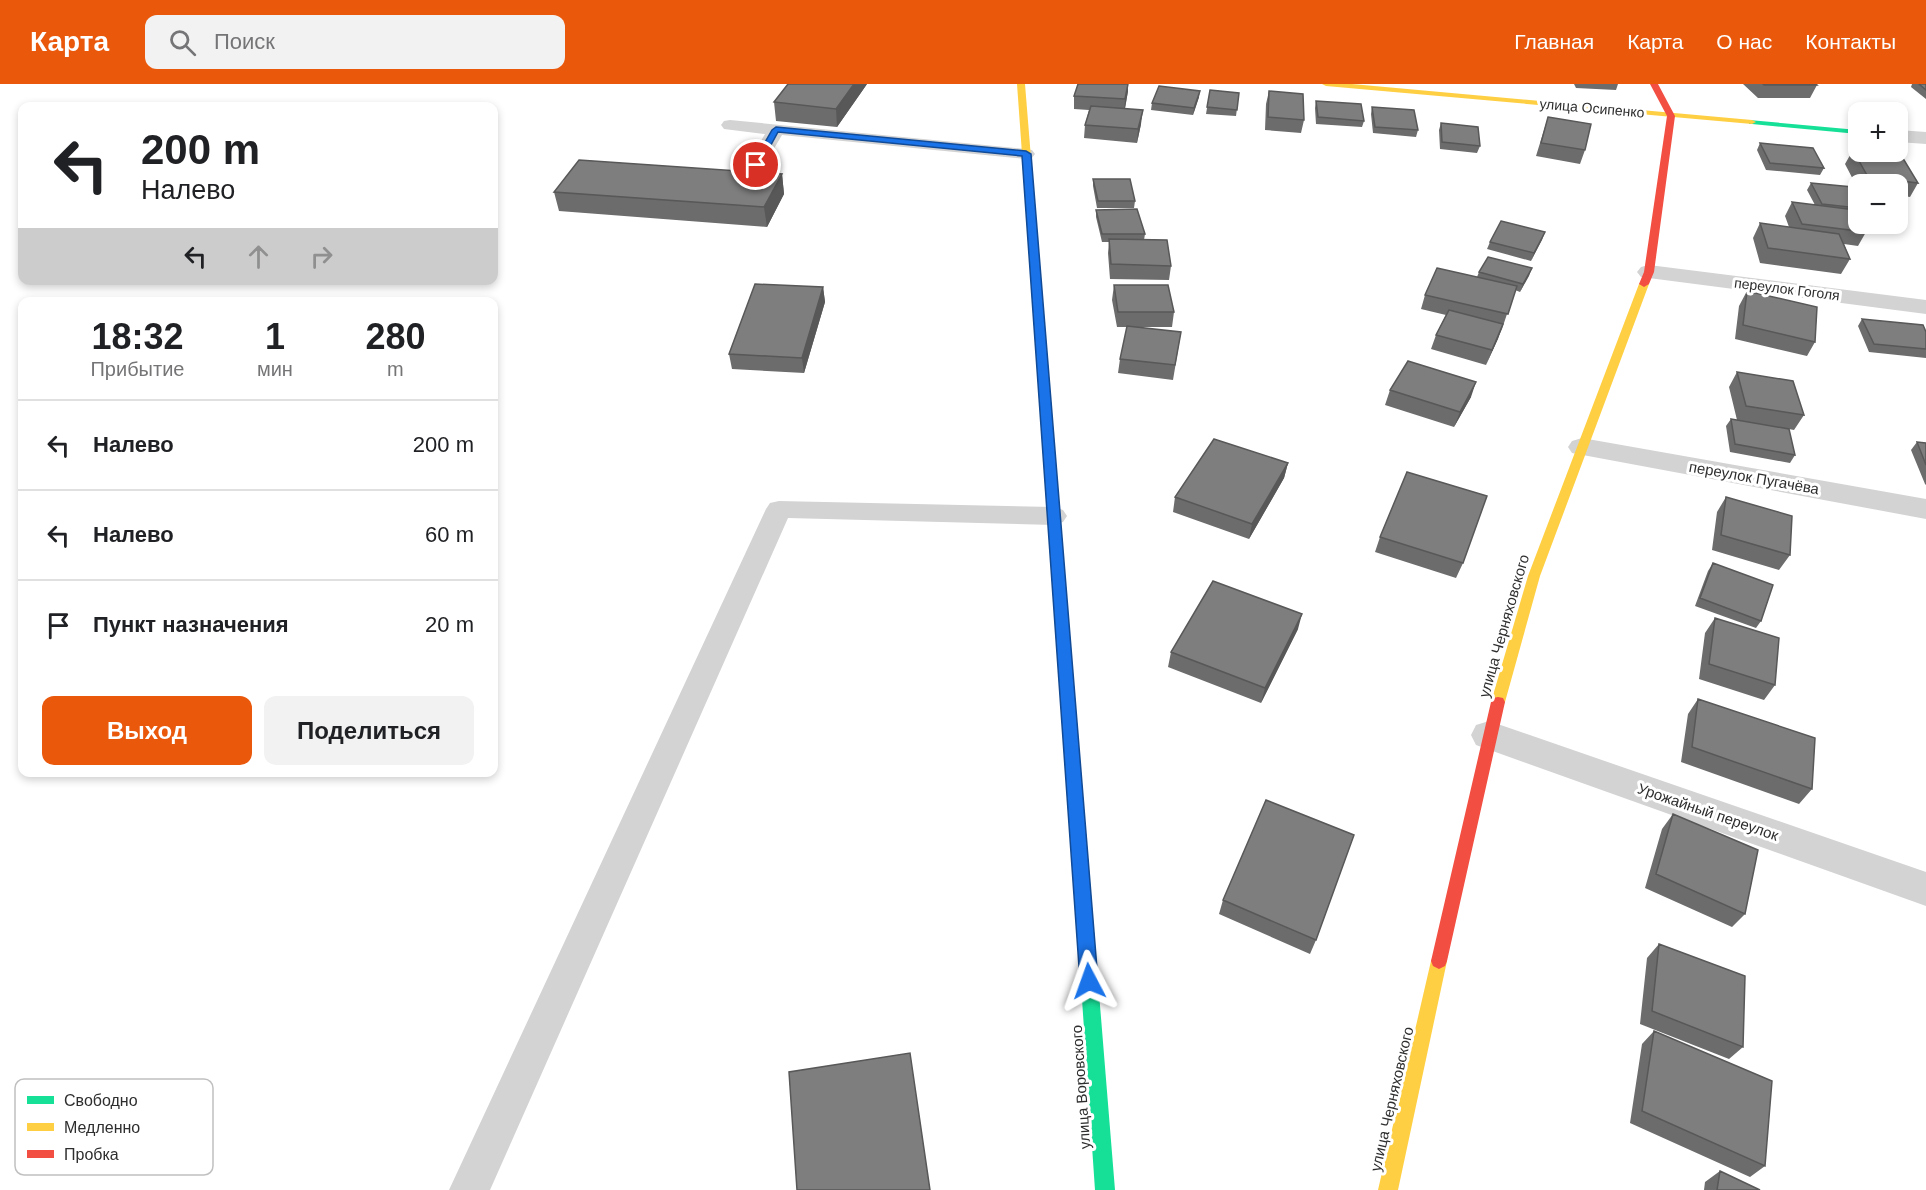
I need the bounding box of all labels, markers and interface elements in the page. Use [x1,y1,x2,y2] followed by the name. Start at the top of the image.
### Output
[145,15,565,69] search box
[30,26,109,57] text: Карта
[166,26,199,59] icon: search
[214,29,275,54] text: Поиск
[1514,30,1594,53] text: Главная
[1627,30,1683,53] text: Карта
[1716,30,1772,53] text: О нас
[1805,30,1896,53] text: Контакты
[1539,95,1645,121] street label: улица Осипенко
[1848,102,1908,234] map controls
[1848,102,1908,162] button: +
[42,126,120,204] icon: left
[141,126,260,173] text: 200 m
[730,139,781,190] pin
[739,148,772,181] icon: arrive
[1848,174,1908,234] button: −
[141,175,235,205] text: Налево
[179,240,212,273] icon: left
[242,240,275,273] icon: ahead
[305,240,338,273] icon: right
[1733,275,1841,303] street label: переулок Гоголя
[91,316,184,357] text: 18:32
[265,316,285,357] text: 1
[365,316,425,357] text: 280
[90,358,184,380] text: Прибытие
[257,358,293,380] text: мин
[387,358,404,380] text: m
[42,429,75,462] icon: left
[93,432,174,457] text: Налево
[413,432,474,457] text: 200 m
[1688,458,1821,497] street label: переулок Пугачёва
[42,519,75,552] icon: left
[93,522,174,547] text: Налево
[425,522,474,547] text: 60 m
[1475,552,1532,699] street label: улица Черняховского
[42,609,75,642] icon: arrive
[93,612,289,637] text: Пункт назначения
[425,612,474,637] text: 20 m
[42,696,252,765] button: Выход
[264,696,474,765] button: Поделиться
[1636,779,1781,844] street label: Урожайный переулок
[1057,949,1121,1013] position arrow
[1068,1024,1093,1150] street label: улица Воровского
[1367,1025,1416,1173] street label: улица Черняховского
[15,1079,213,1175] legend
[64,1092,138,1109] text: Свободно
[64,1119,140,1136] text: Медленно
[64,1146,119,1163] text: Пробка

